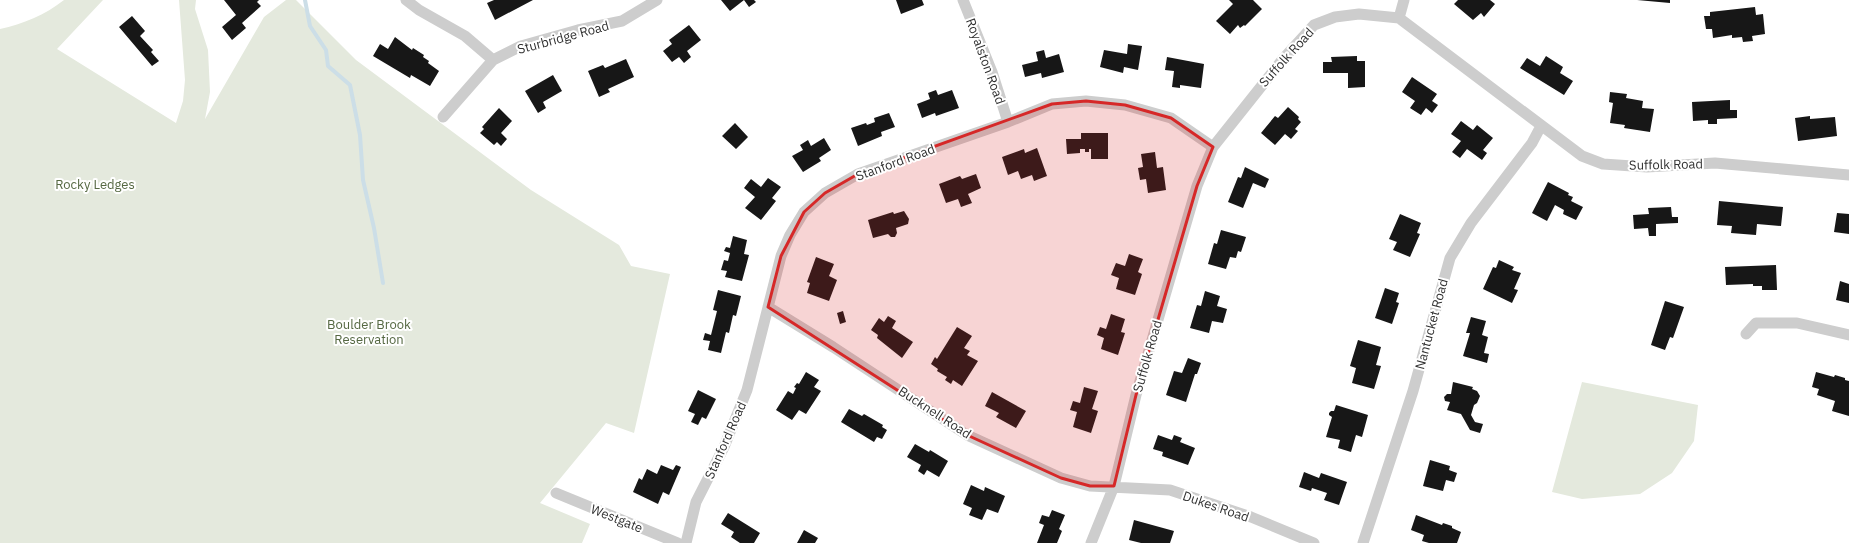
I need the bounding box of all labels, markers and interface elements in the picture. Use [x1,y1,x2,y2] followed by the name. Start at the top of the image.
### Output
[962,16,1009,107] street label: Royalston Road
[515,17,611,58] street label: Sturbridge Road
[1255,24,1317,90] street label: Suffolk Road
[853,140,937,185] street label: Stanford Road
[1629,155,1703,174] street label: Suffolk Road
[55,176,135,193] park label: Rocky Ledges
[1411,277,1452,371] street label: Nantucket Road
[327,316,411,348] park label: Boulder Brook Reservation
[1129,318,1166,394] street label: Suffolk Road
[895,382,974,442] street label: Bucknell Road
[701,399,750,482] street label: Stanford Road
[1180,487,1251,526] street label: Dukes Road
[588,500,645,537] street label: Westgate

